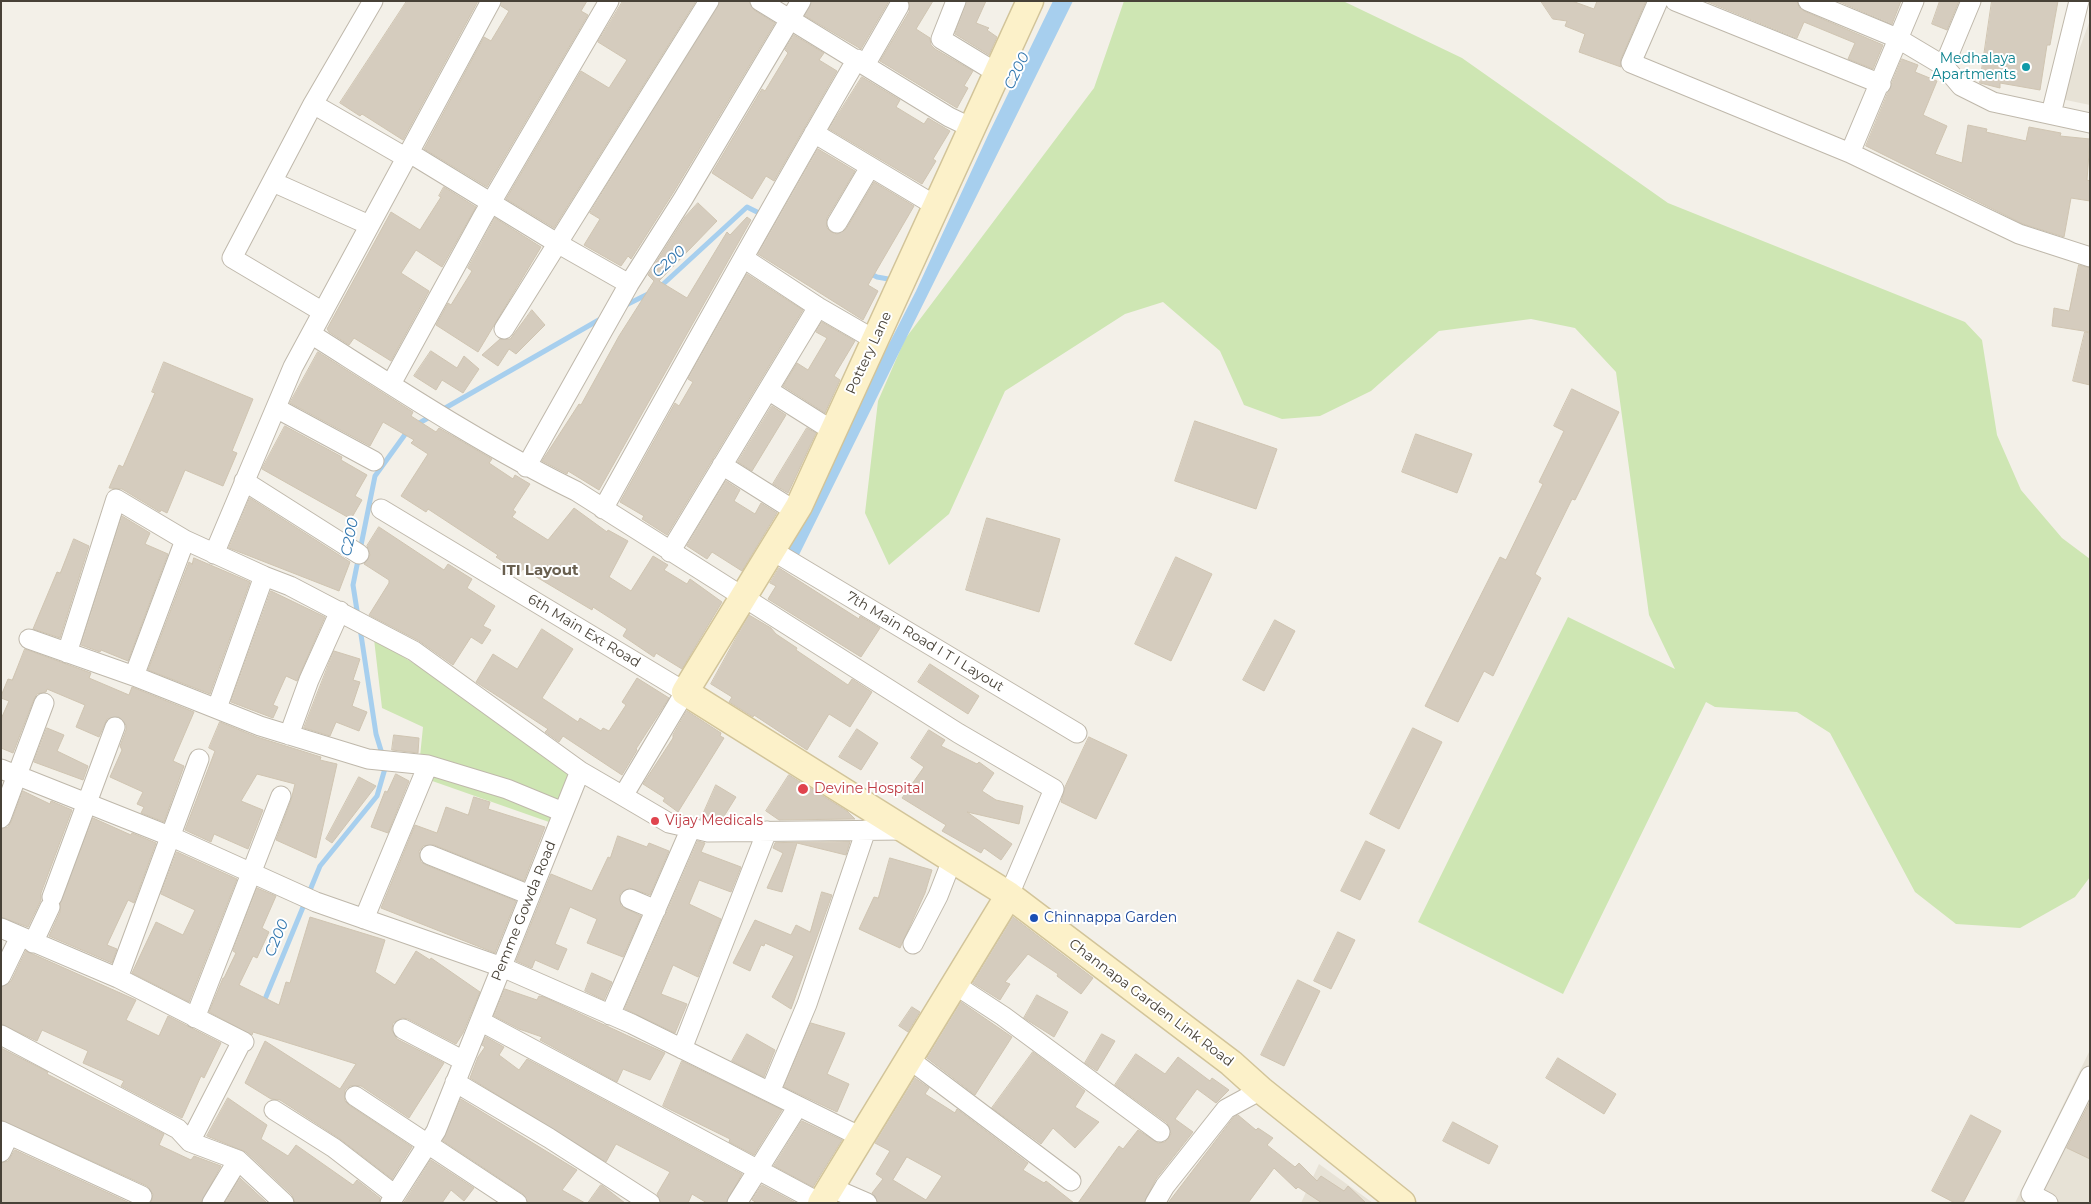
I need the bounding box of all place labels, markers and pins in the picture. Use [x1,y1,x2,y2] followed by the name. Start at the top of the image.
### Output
[1931,51,2016,84] place label: Medhalaya Apartments
[2020,61,2032,73] marker: Medhalaya Apartments
[814,781,924,797] place label: Devine Hospital
[796,782,810,796] marker: Devine Hospital
[665,813,763,829] place label: Vijay Medicals
[649,815,661,827] marker: Vijay Medicals
[1044,910,1177,926] place label: Chinnappa Garden
[1028,912,1040,924] marker: Chinnappa Garden

